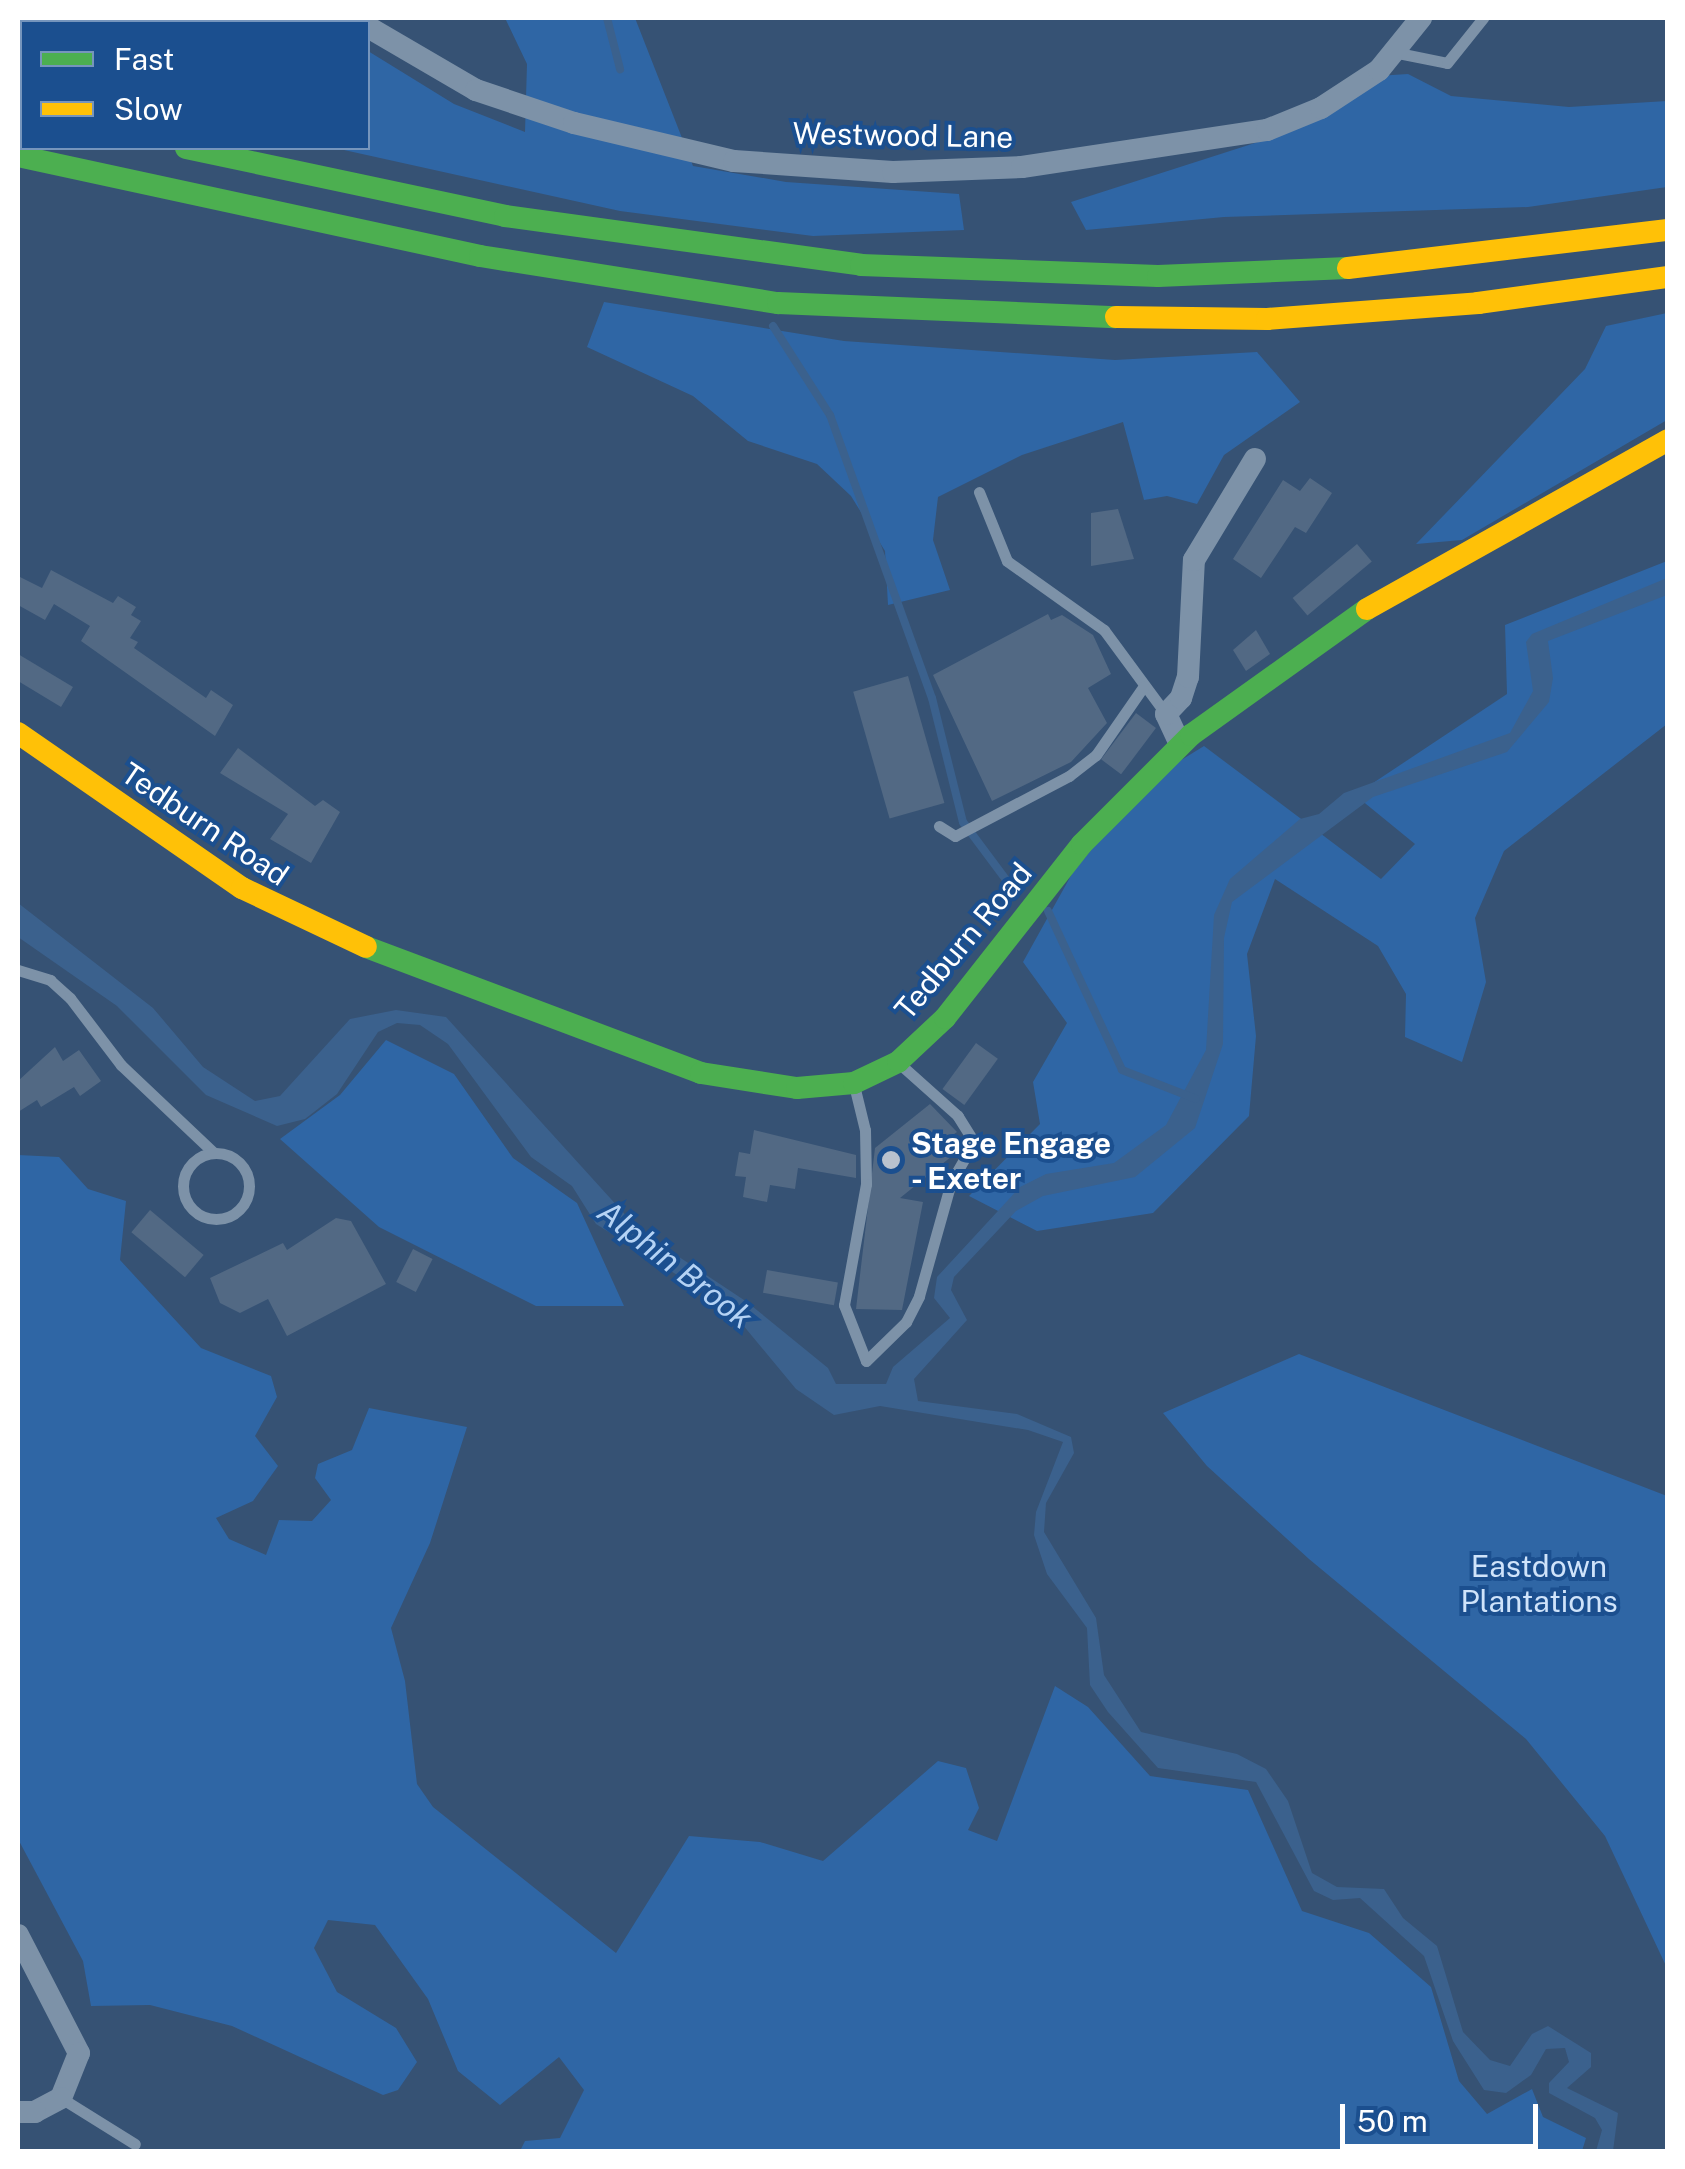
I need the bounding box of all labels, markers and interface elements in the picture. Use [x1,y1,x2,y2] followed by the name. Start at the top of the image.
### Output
[20,20,370,150] legend
[114,41,174,77] text: Fast
[114,91,183,127] text: Slow
[792,115,1014,155] street label: Westwood Lane
[115,755,295,893] street label: Tedburn Road
[887,855,1039,1027] street label: Tedburn Road
[911,1125,1111,1196] place label: Stage Engage - Exeter
[880,1149,902,1171] marker: Stage Engage - Exeter
[590,1193,760,1337] water label: Alphin Brook
[1460,1548,1618,1618] park label: Eastdown Plantations
[1345,2084,1542,2146] scale bar
[1357,2103,1428,2139] text: 50 m

